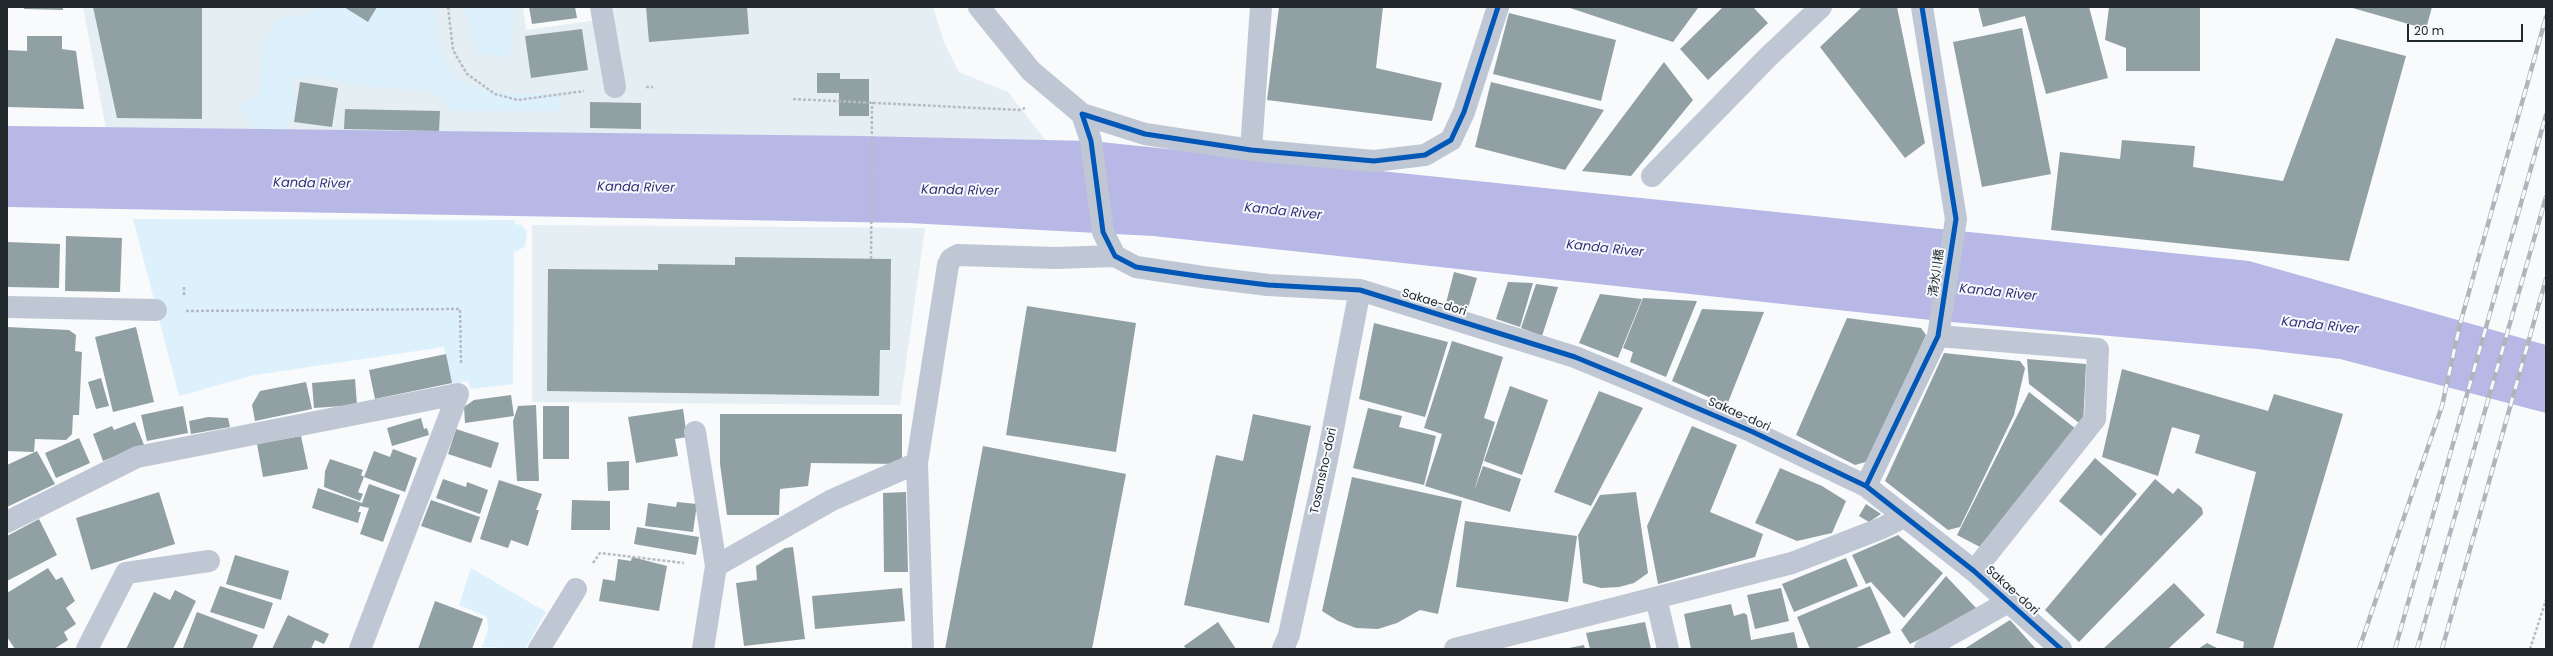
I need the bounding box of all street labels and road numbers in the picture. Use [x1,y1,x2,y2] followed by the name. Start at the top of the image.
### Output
[1927,248,1947,298] street label: 清水川橋
[1400,286,1468,320] street label: Sakae-dori
[1706,395,1772,435] street label: Sakae-dori
[1308,427,1340,515] street label: Tosansho-dori
[1982,563,2042,619] street label: Sakae-dori

